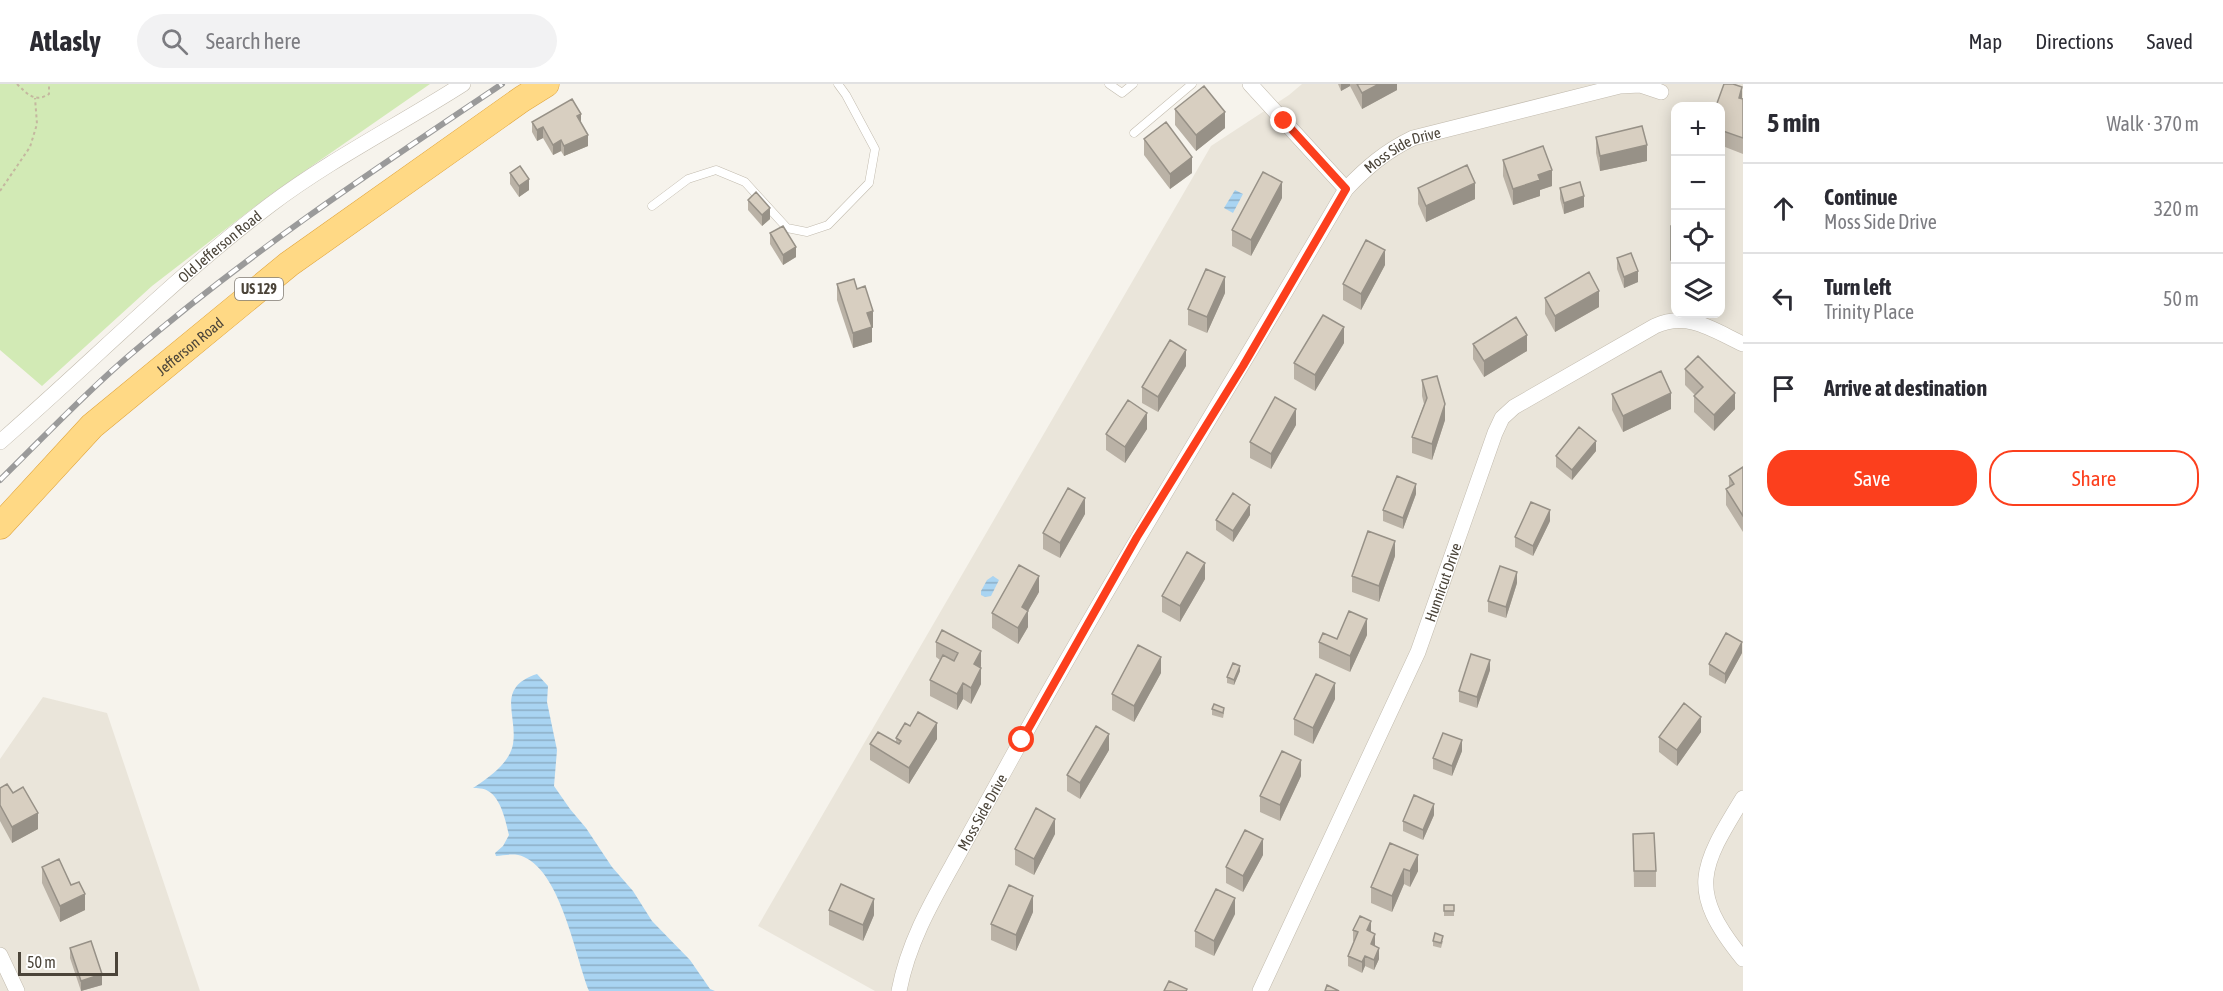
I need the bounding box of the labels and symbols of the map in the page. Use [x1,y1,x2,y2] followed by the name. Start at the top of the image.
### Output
[1270,107,1296,133] route end
[1360,123,1442,176] street label: Moss Side Drive
[174,207,264,286] street label: Old Jefferson Road
[235,278,283,300] road number: US 129
[153,313,226,378] street label: Jefferson Road
[1421,540,1464,624] street label: Hunnicut Drive
[1008,726,1034,752] route start
[954,771,1010,853] street label: Moss Side Drive
[18,949,118,976] scale bar

